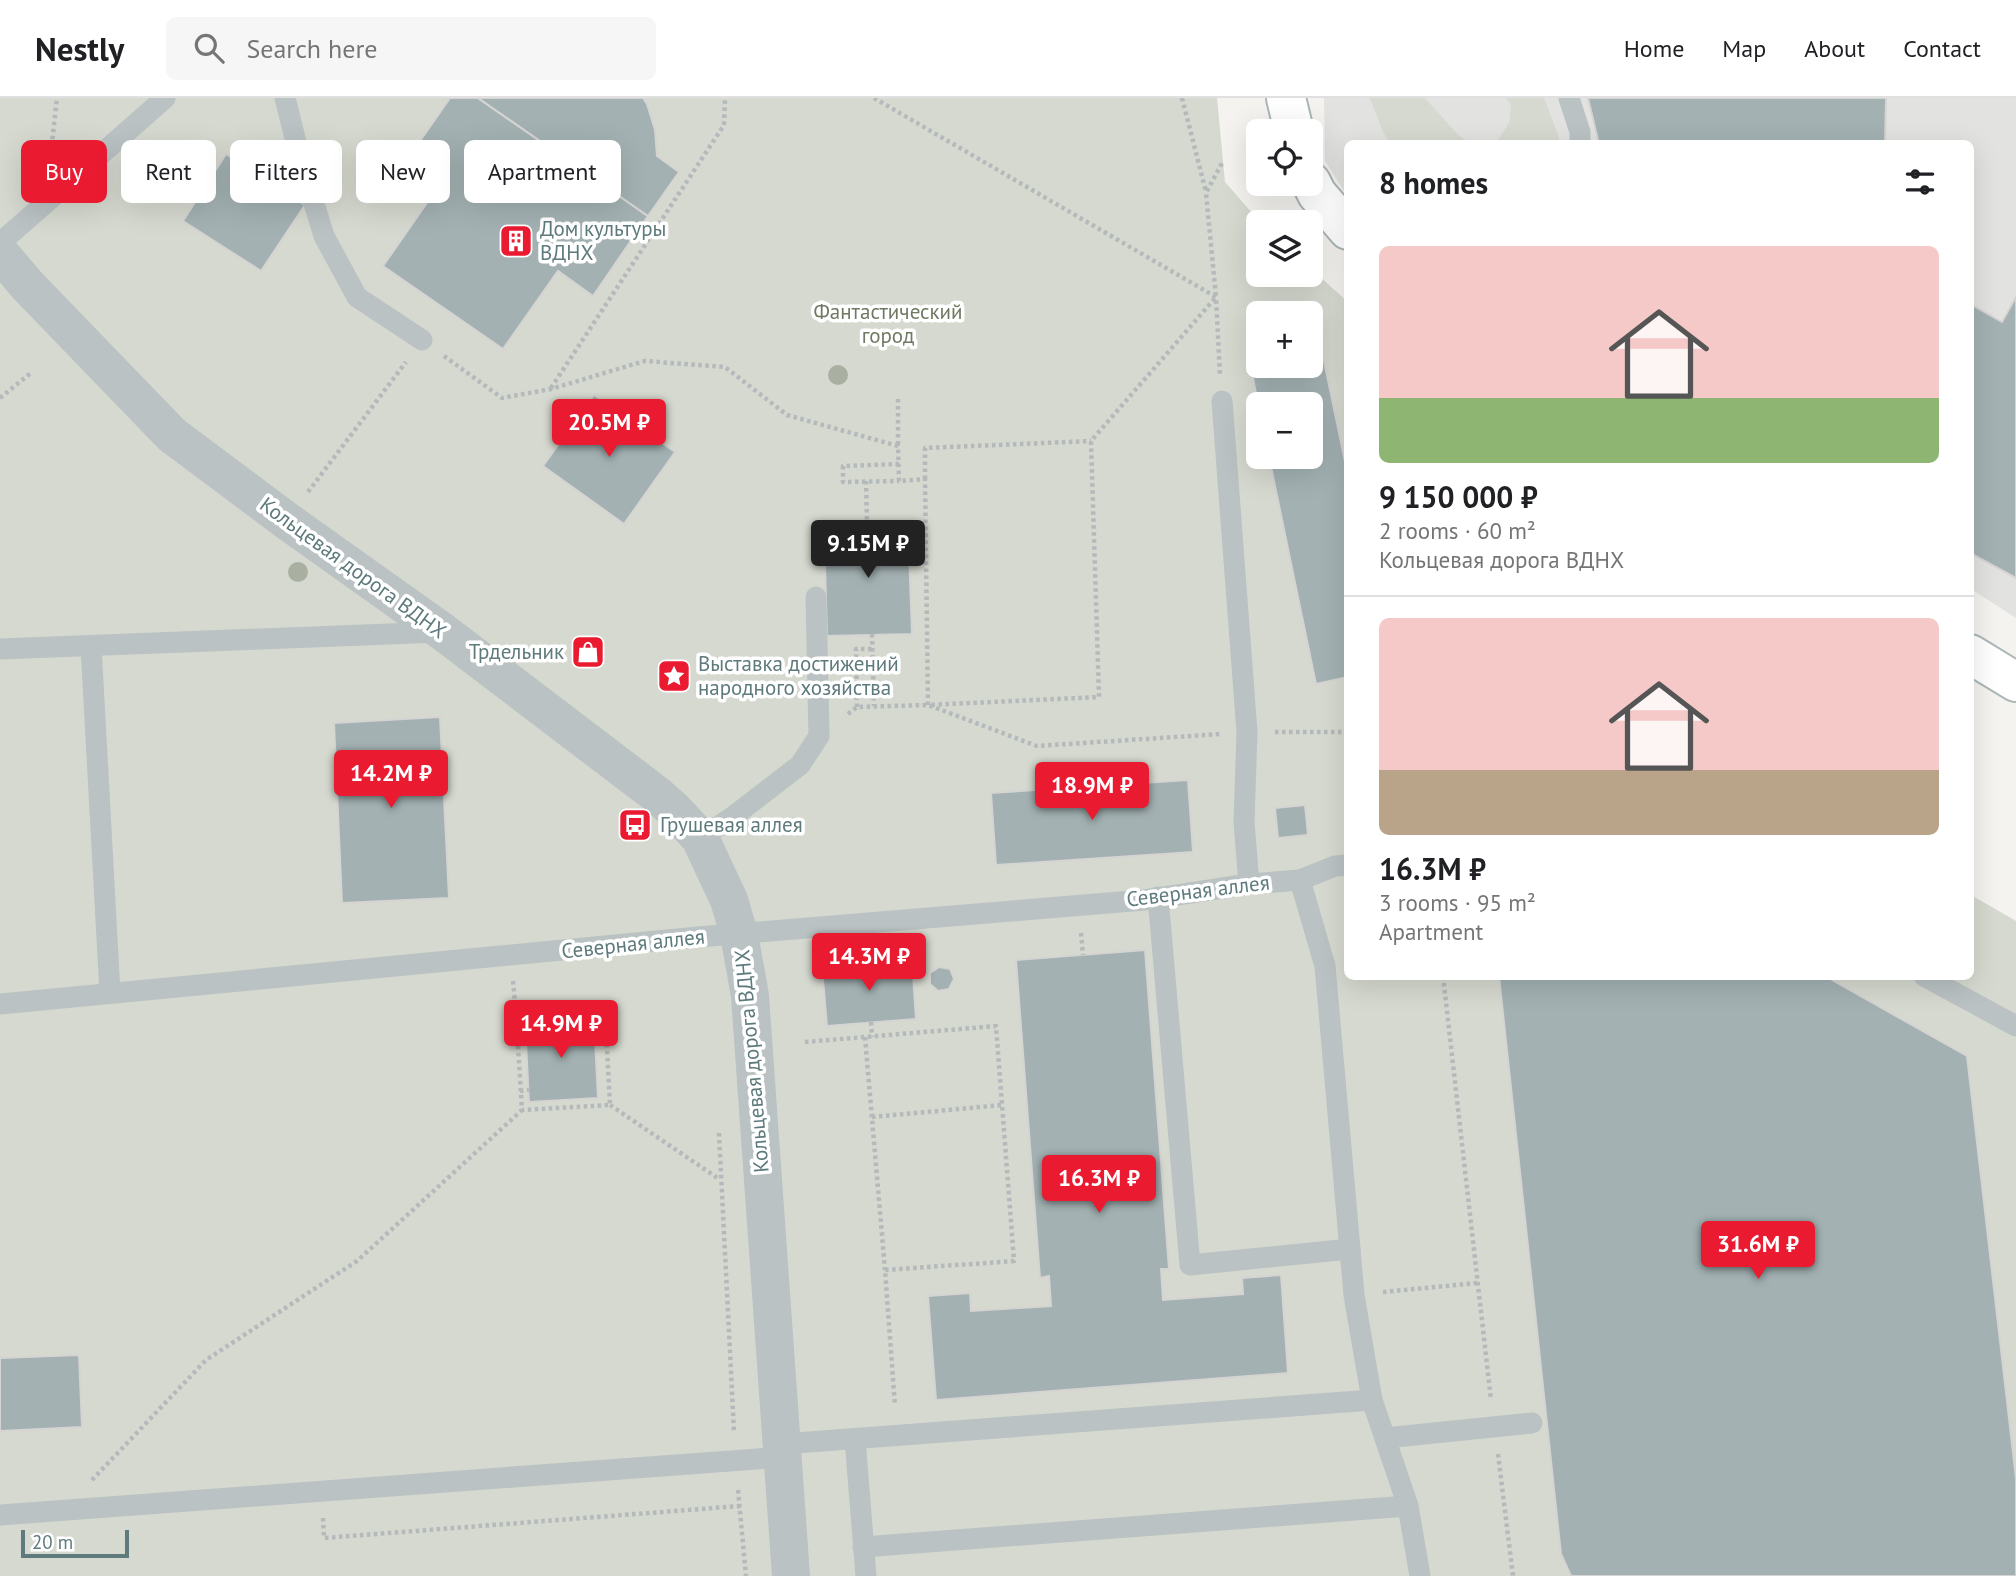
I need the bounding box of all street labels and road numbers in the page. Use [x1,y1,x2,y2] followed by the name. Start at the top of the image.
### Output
[255,491,452,644] street label: Кольцевая дорога ВДНХ
[1125,868,1271,913] street label: Северная аллея
[560,923,706,964] street label: Северная аллея
[728,948,775,1174] street label: Кольцевая дорога ВДНХ

